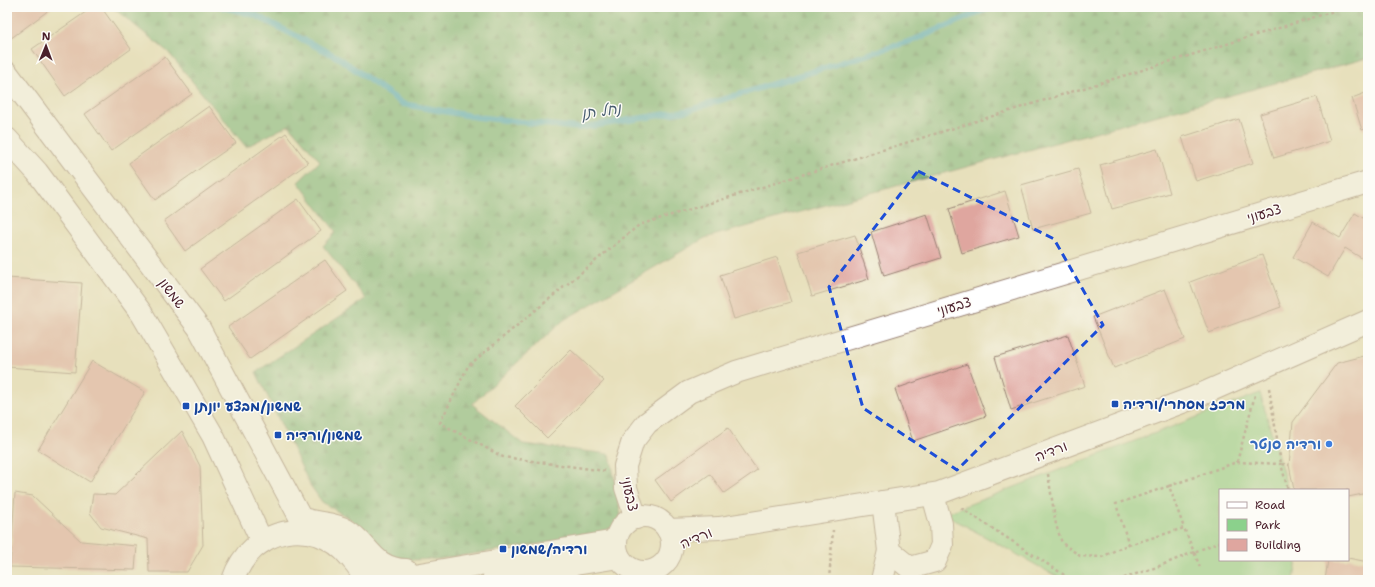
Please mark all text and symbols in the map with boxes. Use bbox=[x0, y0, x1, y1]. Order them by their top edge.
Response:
north arrow bbox=[26, 26, 66, 66]
text: N bbox=[42, 29, 51, 44]
water label: נחל תן bbox=[580, 98, 624, 124]
street label: צבעוני bbox=[1245, 199, 1283, 227]
street label: שמשון bbox=[155, 274, 189, 312]
street label: צבעוני bbox=[935, 292, 973, 320]
place label: מרכז מסחרי/ורדיה bbox=[1123, 395, 1245, 413]
place label: שמשון/מבצע יונתן bbox=[194, 397, 302, 415]
marker: מרכז מסחרי/ורדיה bbox=[1110, 399, 1120, 409]
marker: שמשון/מבצע יונתן bbox=[181, 401, 191, 411]
place label: שמשון/ורדיה bbox=[286, 426, 363, 444]
marker: שמשון/ורדיה bbox=[273, 430, 283, 440]
place label: ורדיה סנטר bbox=[1250, 435, 1321, 453]
street label: ורדיה bbox=[1032, 437, 1070, 465]
marker: ורדיה סנטר bbox=[1324, 439, 1334, 449]
street label: צבעוני bbox=[617, 475, 643, 513]
legend bbox=[1219, 489, 1349, 561]
text: Road bbox=[1255, 497, 1286, 513]
text: Park bbox=[1255, 517, 1281, 533]
street label: ורדיה bbox=[677, 523, 715, 553]
text: Building bbox=[1255, 537, 1301, 553]
place label: ורדיה/שמשון bbox=[511, 540, 587, 558]
marker: ורדיה/שמשון bbox=[498, 544, 508, 554]

